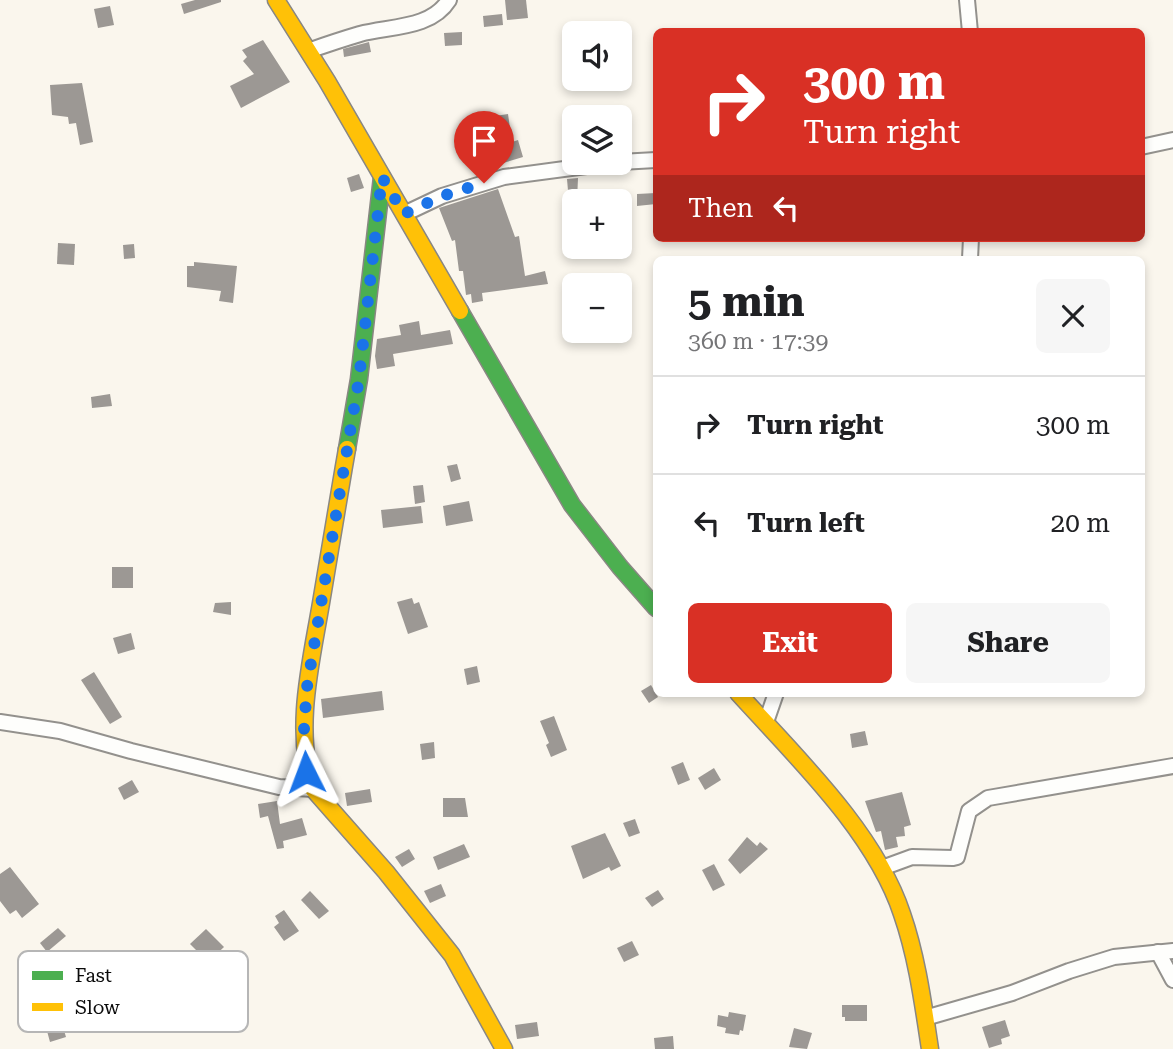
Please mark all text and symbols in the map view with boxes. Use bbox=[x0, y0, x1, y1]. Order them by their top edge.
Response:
map controls bbox=[562, 21, 632, 343]
button: sound bbox=[562, 21, 632, 91]
text: 300 m bbox=[803, 54, 945, 111]
icon: right bbox=[688, 56, 779, 147]
button: layers bbox=[562, 105, 632, 175]
pin bbox=[454, 111, 514, 183]
text: Turn right bbox=[803, 113, 960, 151]
icon: arrive bbox=[465, 122, 503, 160]
button: + bbox=[562, 189, 632, 259]
icon: left bbox=[767, 189, 805, 227]
text: Then bbox=[688, 193, 753, 223]
button: − bbox=[562, 273, 632, 343]
text: 5 min bbox=[688, 277, 805, 326]
button: close bbox=[1036, 279, 1110, 353]
text: 360 m · 17:39 bbox=[688, 328, 828, 355]
icon: right bbox=[688, 406, 726, 444]
text: Turn right bbox=[747, 410, 883, 440]
text: 300 m bbox=[1036, 410, 1110, 440]
icon: left bbox=[688, 504, 726, 542]
text: Turn left bbox=[747, 508, 865, 538]
text: 20 m bbox=[1051, 508, 1110, 538]
button: Exit bbox=[688, 603, 892, 683]
button: Share bbox=[906, 603, 1110, 683]
position arrow bbox=[269, 735, 343, 809]
legend bbox=[18, 951, 248, 1032]
text: Fast bbox=[75, 964, 112, 987]
text: Slow bbox=[75, 996, 120, 1019]

